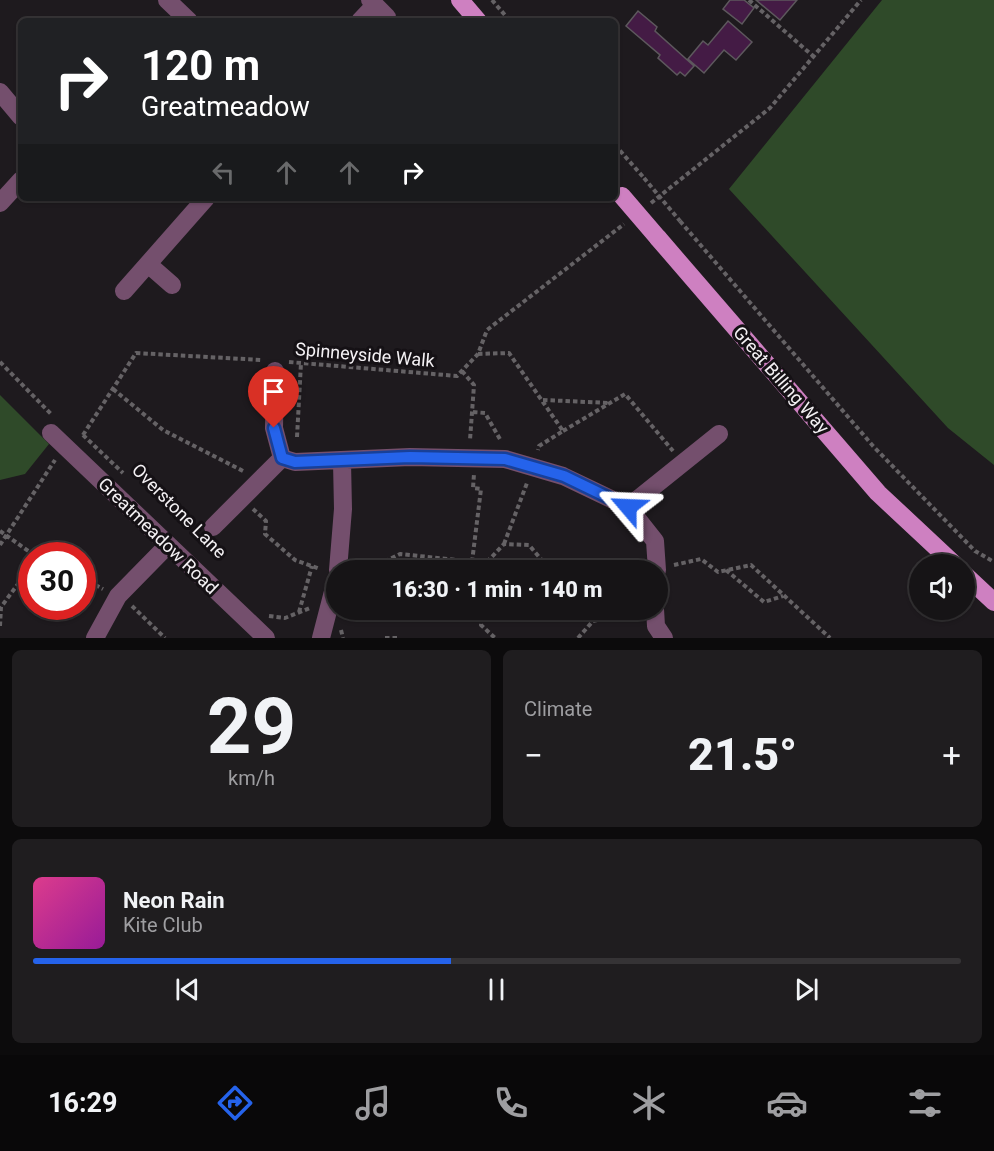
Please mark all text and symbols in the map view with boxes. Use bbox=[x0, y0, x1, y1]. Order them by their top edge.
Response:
text: 120 m bbox=[141, 41, 260, 90]
icon: right bbox=[42, 42, 120, 120]
text: Greatmeadow bbox=[141, 91, 310, 123]
icon: left bbox=[207, 156, 240, 189]
icon: ahead bbox=[270, 156, 303, 189]
icon: ahead bbox=[333, 156, 366, 189]
icon: right bbox=[396, 156, 429, 189]
street label: Great Billing Way bbox=[729, 322, 834, 438]
street label: Spinneyside Walk bbox=[294, 338, 436, 371]
pin bbox=[248, 366, 299, 428]
icon: arrive bbox=[257, 375, 290, 408]
street label: Overstone Lane bbox=[128, 459, 231, 562]
street label: Greatmeadow Road bbox=[94, 473, 223, 598]
position arrow bbox=[596, 475, 660, 539]
speed limit sign: 30 bbox=[18, 542, 96, 620]
map controls bbox=[909, 554, 975, 620]
button: sound bbox=[909, 554, 975, 620]
text: 16:30 · 1 min · 140 m bbox=[392, 577, 602, 602]
text: 29 bbox=[207, 681, 296, 772]
text: Climate bbox=[524, 697, 592, 721]
text: 21.5° bbox=[688, 728, 797, 781]
text: − bbox=[524, 736, 543, 775]
text: + bbox=[942, 736, 961, 775]
text: km/h bbox=[228, 766, 275, 790]
text: Neon Rain bbox=[123, 888, 225, 913]
text: Kite Club bbox=[123, 913, 203, 937]
icon: previous bbox=[171, 973, 204, 1006]
icon: pause bbox=[480, 973, 513, 1006]
icon: next bbox=[790, 973, 823, 1006]
icon: directions bbox=[214, 1082, 256, 1124]
icon: music bbox=[352, 1082, 394, 1124]
icon: phone bbox=[490, 1082, 532, 1124]
icon: climate bbox=[628, 1082, 670, 1124]
icon: car bbox=[766, 1082, 808, 1124]
icon: filters bbox=[904, 1082, 946, 1124]
text: 16:29 bbox=[48, 1087, 118, 1119]

